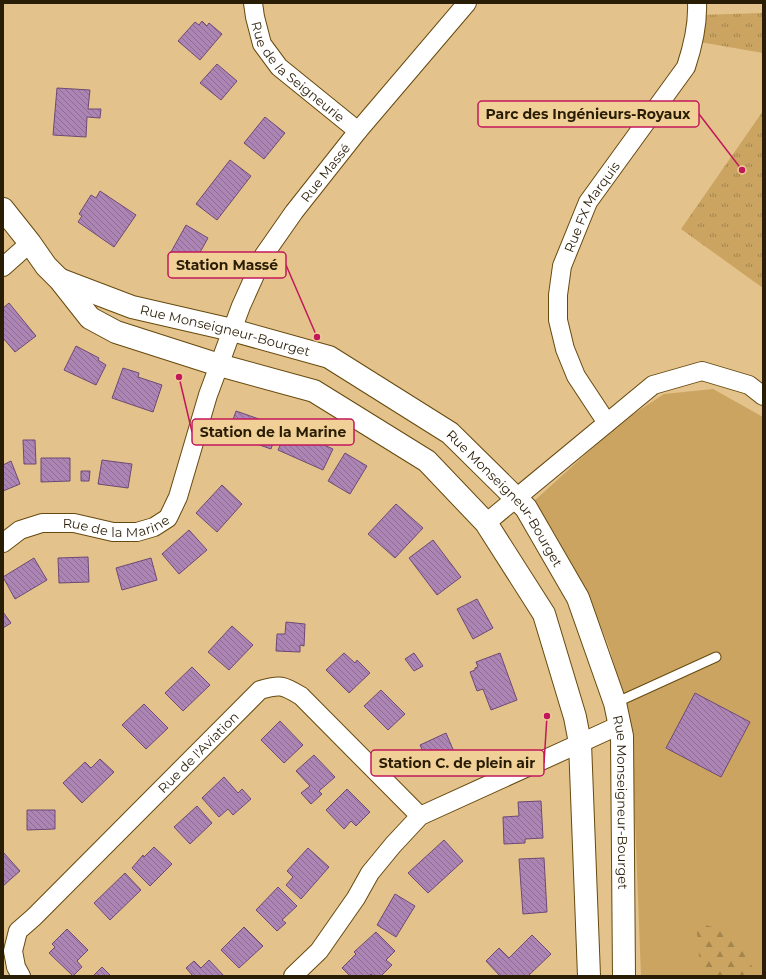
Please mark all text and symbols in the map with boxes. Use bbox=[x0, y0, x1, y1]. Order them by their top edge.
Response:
street label: Rue de la Seigneurie bbox=[248, 20, 348, 125]
callout: Parc des Ingénieurs-Royaux bbox=[478, 101, 699, 127]
text: Parc des Ingénieurs-Royaux bbox=[486, 105, 691, 123]
street label: Rue Massé bbox=[297, 140, 353, 205]
street label: Rue FX Marquis bbox=[560, 158, 623, 255]
callout: Station Massé bbox=[168, 252, 286, 278]
text: Station Massé bbox=[176, 256, 278, 274]
street label: Rue Monseigneur-Bourget bbox=[139, 301, 312, 359]
callout: Station de la Marine bbox=[192, 419, 354, 445]
text: Station de la Marine bbox=[200, 423, 346, 441]
street label: Rue Monseigneur-Bourget bbox=[443, 426, 566, 570]
street label: Rue de la Marine bbox=[63, 511, 172, 540]
street label: Rue de l'Aviation bbox=[154, 708, 242, 796]
street label: Rue Monseigneur-Bourget bbox=[610, 714, 631, 889]
callout: Station C. de plein air bbox=[371, 750, 544, 776]
text: Station C. de plein air bbox=[379, 754, 535, 772]

